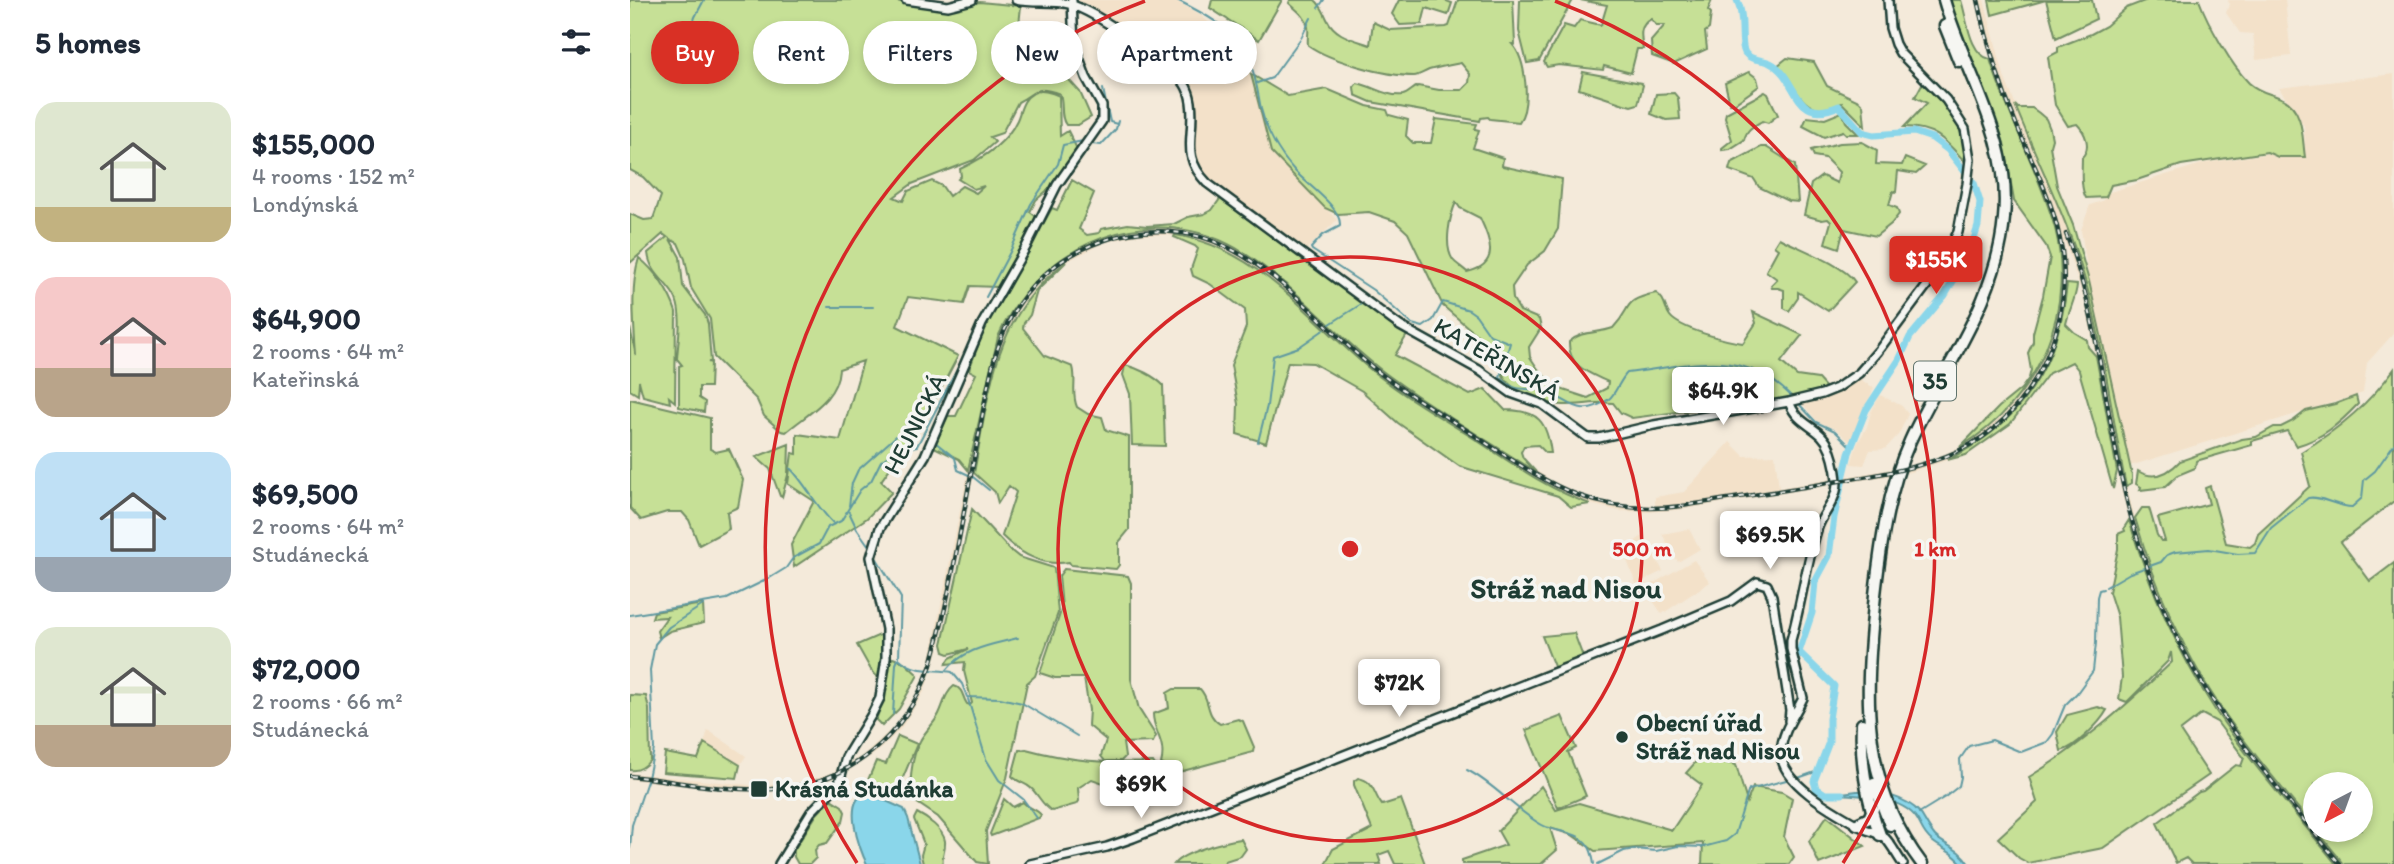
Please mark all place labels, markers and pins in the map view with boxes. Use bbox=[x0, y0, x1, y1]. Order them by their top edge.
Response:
pin: $155K bbox=[1887, 236, 1985, 296]
pin: $64.9K bbox=[1666, 368, 1780, 427]
pin: $69.5K bbox=[1713, 512, 1827, 571]
centre of rings bbox=[1338, 537, 1362, 561]
pin: $72K bbox=[1358, 660, 1440, 719]
place label: Obecní úřad Stráž nad Nisou bbox=[1636, 708, 1801, 765]
marker: Obecní úřad Stráž nad Nisou bbox=[1614, 729, 1630, 745]
pin: $69K bbox=[1100, 760, 1182, 820]
place label: Krásná Studánka bbox=[775, 774, 953, 803]
marker: Krásná Studánka bbox=[749, 779, 769, 799]

